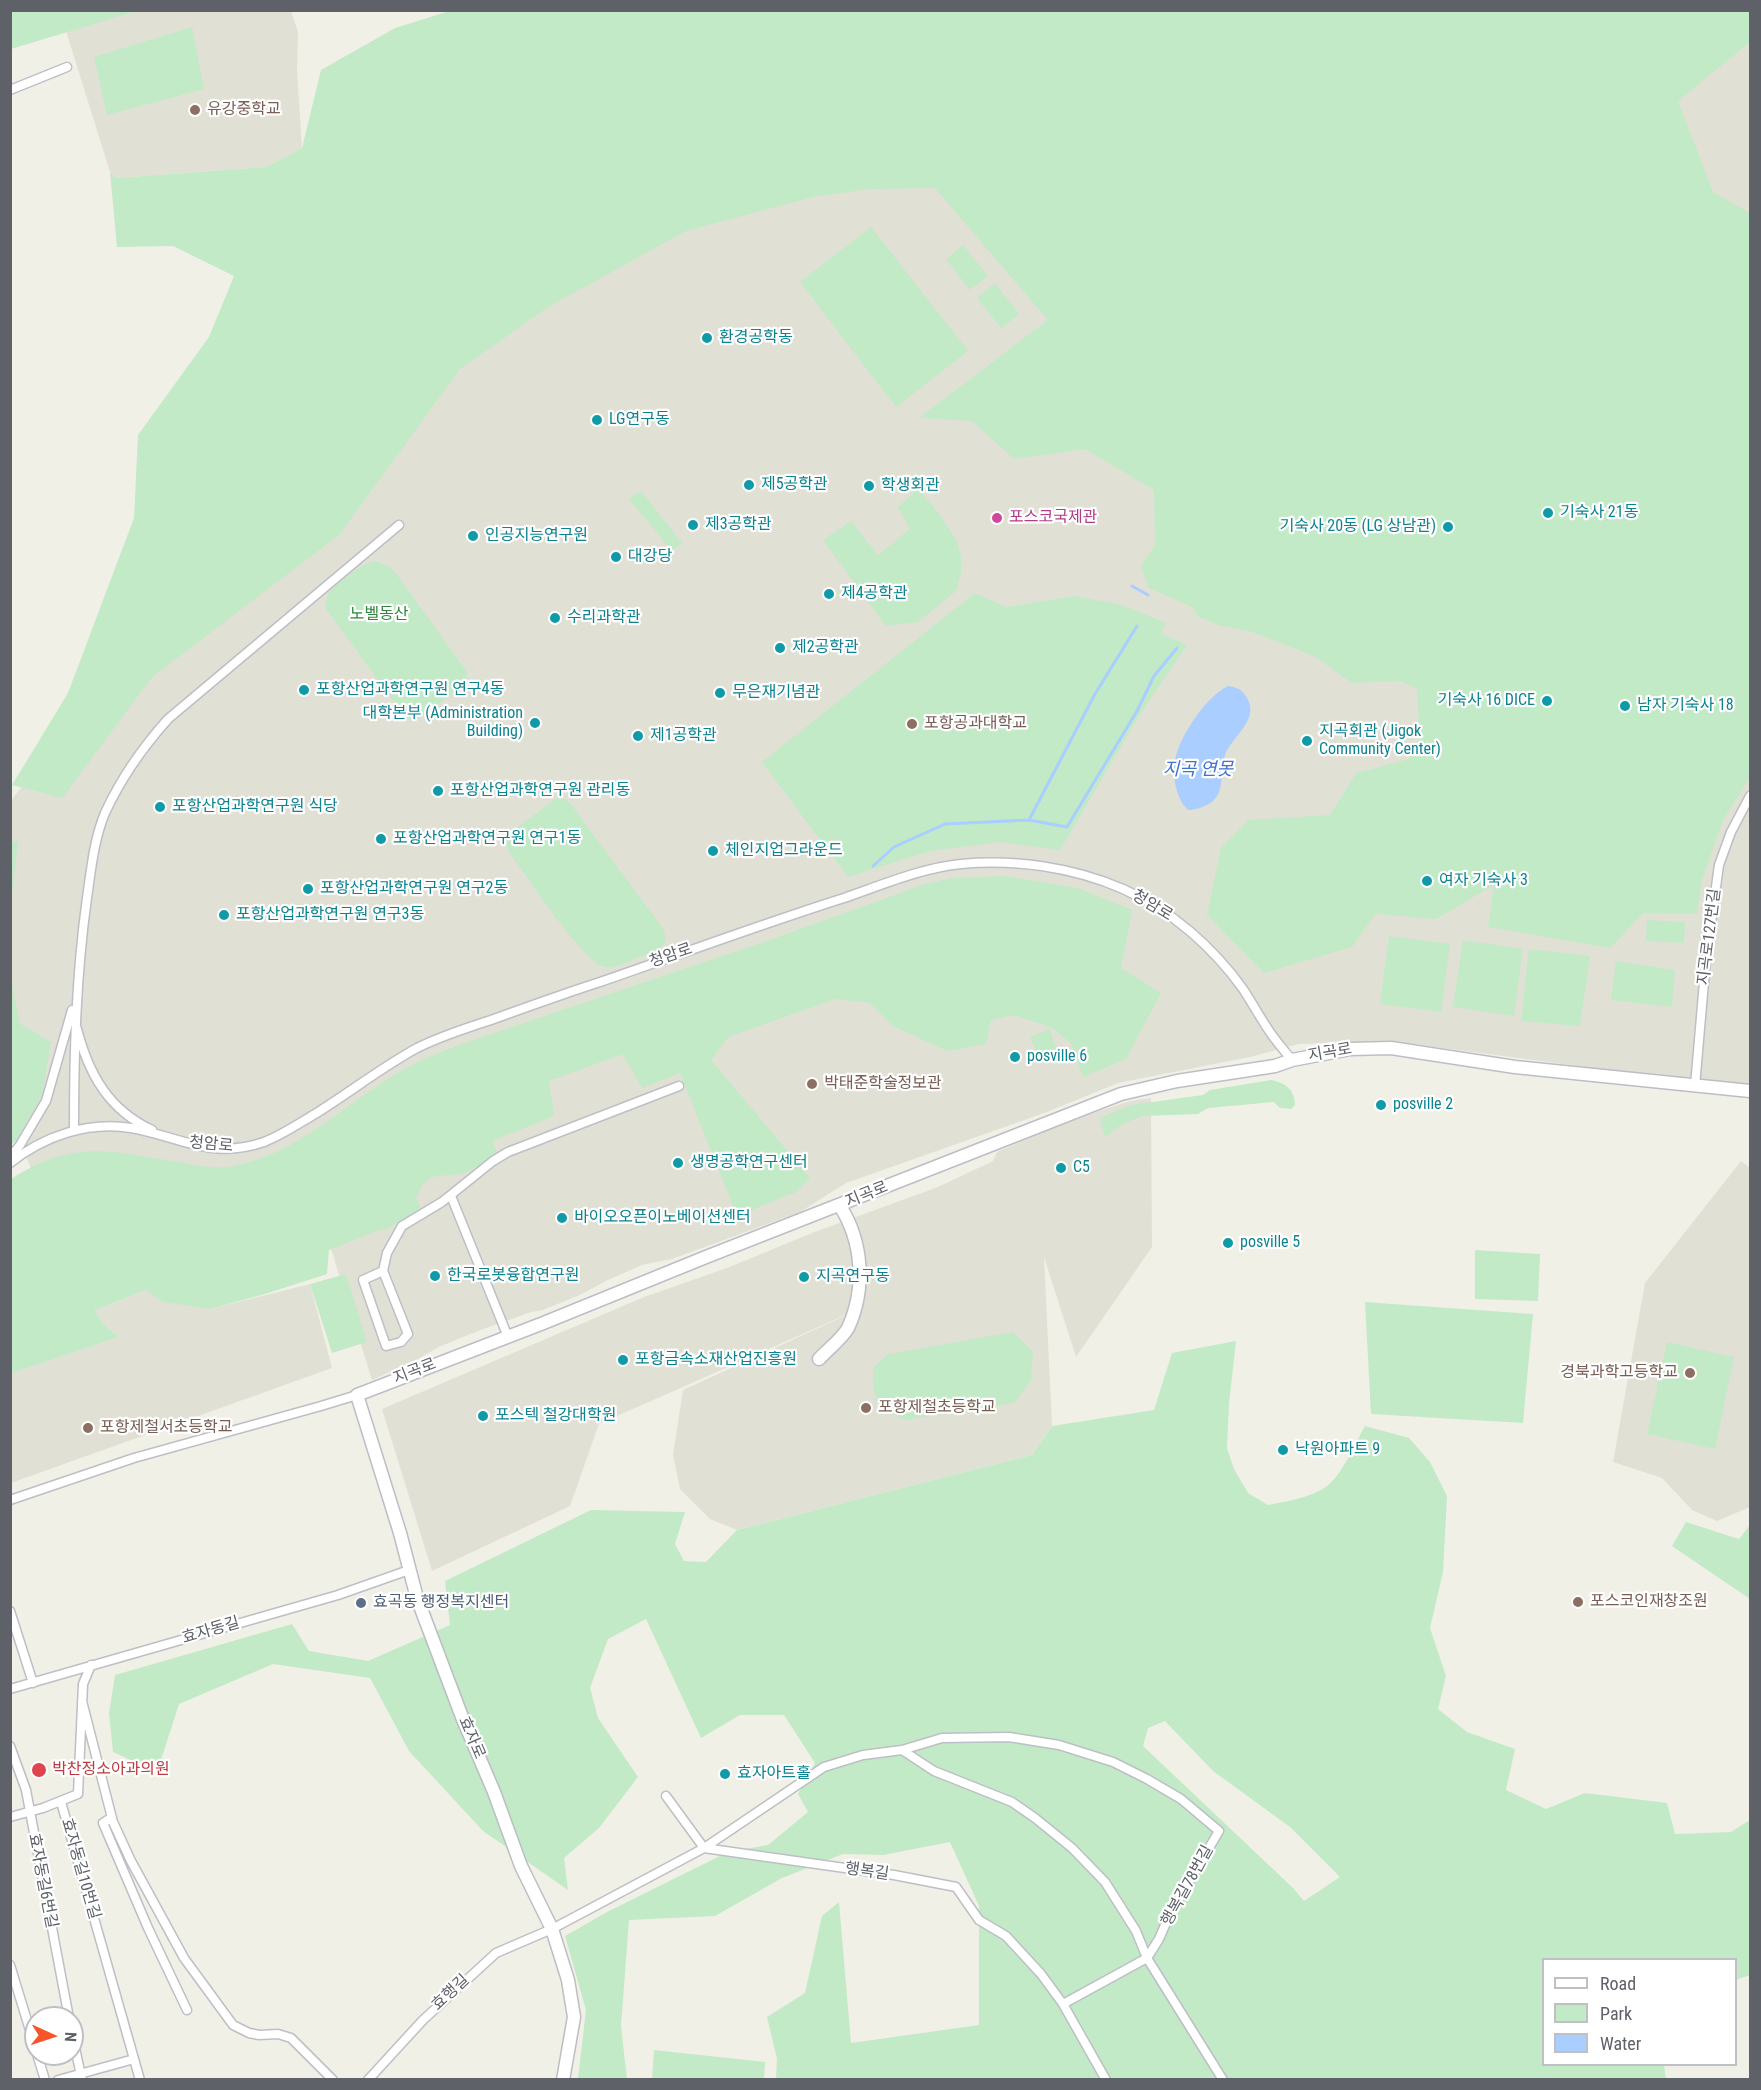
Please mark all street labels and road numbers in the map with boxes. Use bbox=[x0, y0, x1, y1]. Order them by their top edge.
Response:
street label: 청암로 bbox=[1128, 886, 1176, 926]
street label: 지곡로127번길 bbox=[1695, 888, 1725, 986]
street label: 청암로 bbox=[647, 940, 695, 972]
street label: 지곡로 bbox=[1307, 1040, 1353, 1066]
street label: 청암로 bbox=[188, 1134, 234, 1156]
street label: 지곡로 bbox=[843, 1178, 891, 1212]
street label: 지곡로 bbox=[391, 1355, 439, 1389]
street label: 효자동길 bbox=[180, 1614, 242, 1648]
street label: 효자로 bbox=[454, 1714, 488, 1762]
street label: 효자동길10번길 bbox=[56, 1816, 104, 1922]
street label: 효자동길6번길 bbox=[23, 1832, 61, 1930]
street label: 행복길78번길 bbox=[1158, 1842, 1218, 1930]
street label: 행복길 bbox=[844, 1859, 890, 1885]
street label: 효행길 bbox=[428, 1971, 474, 2015]

